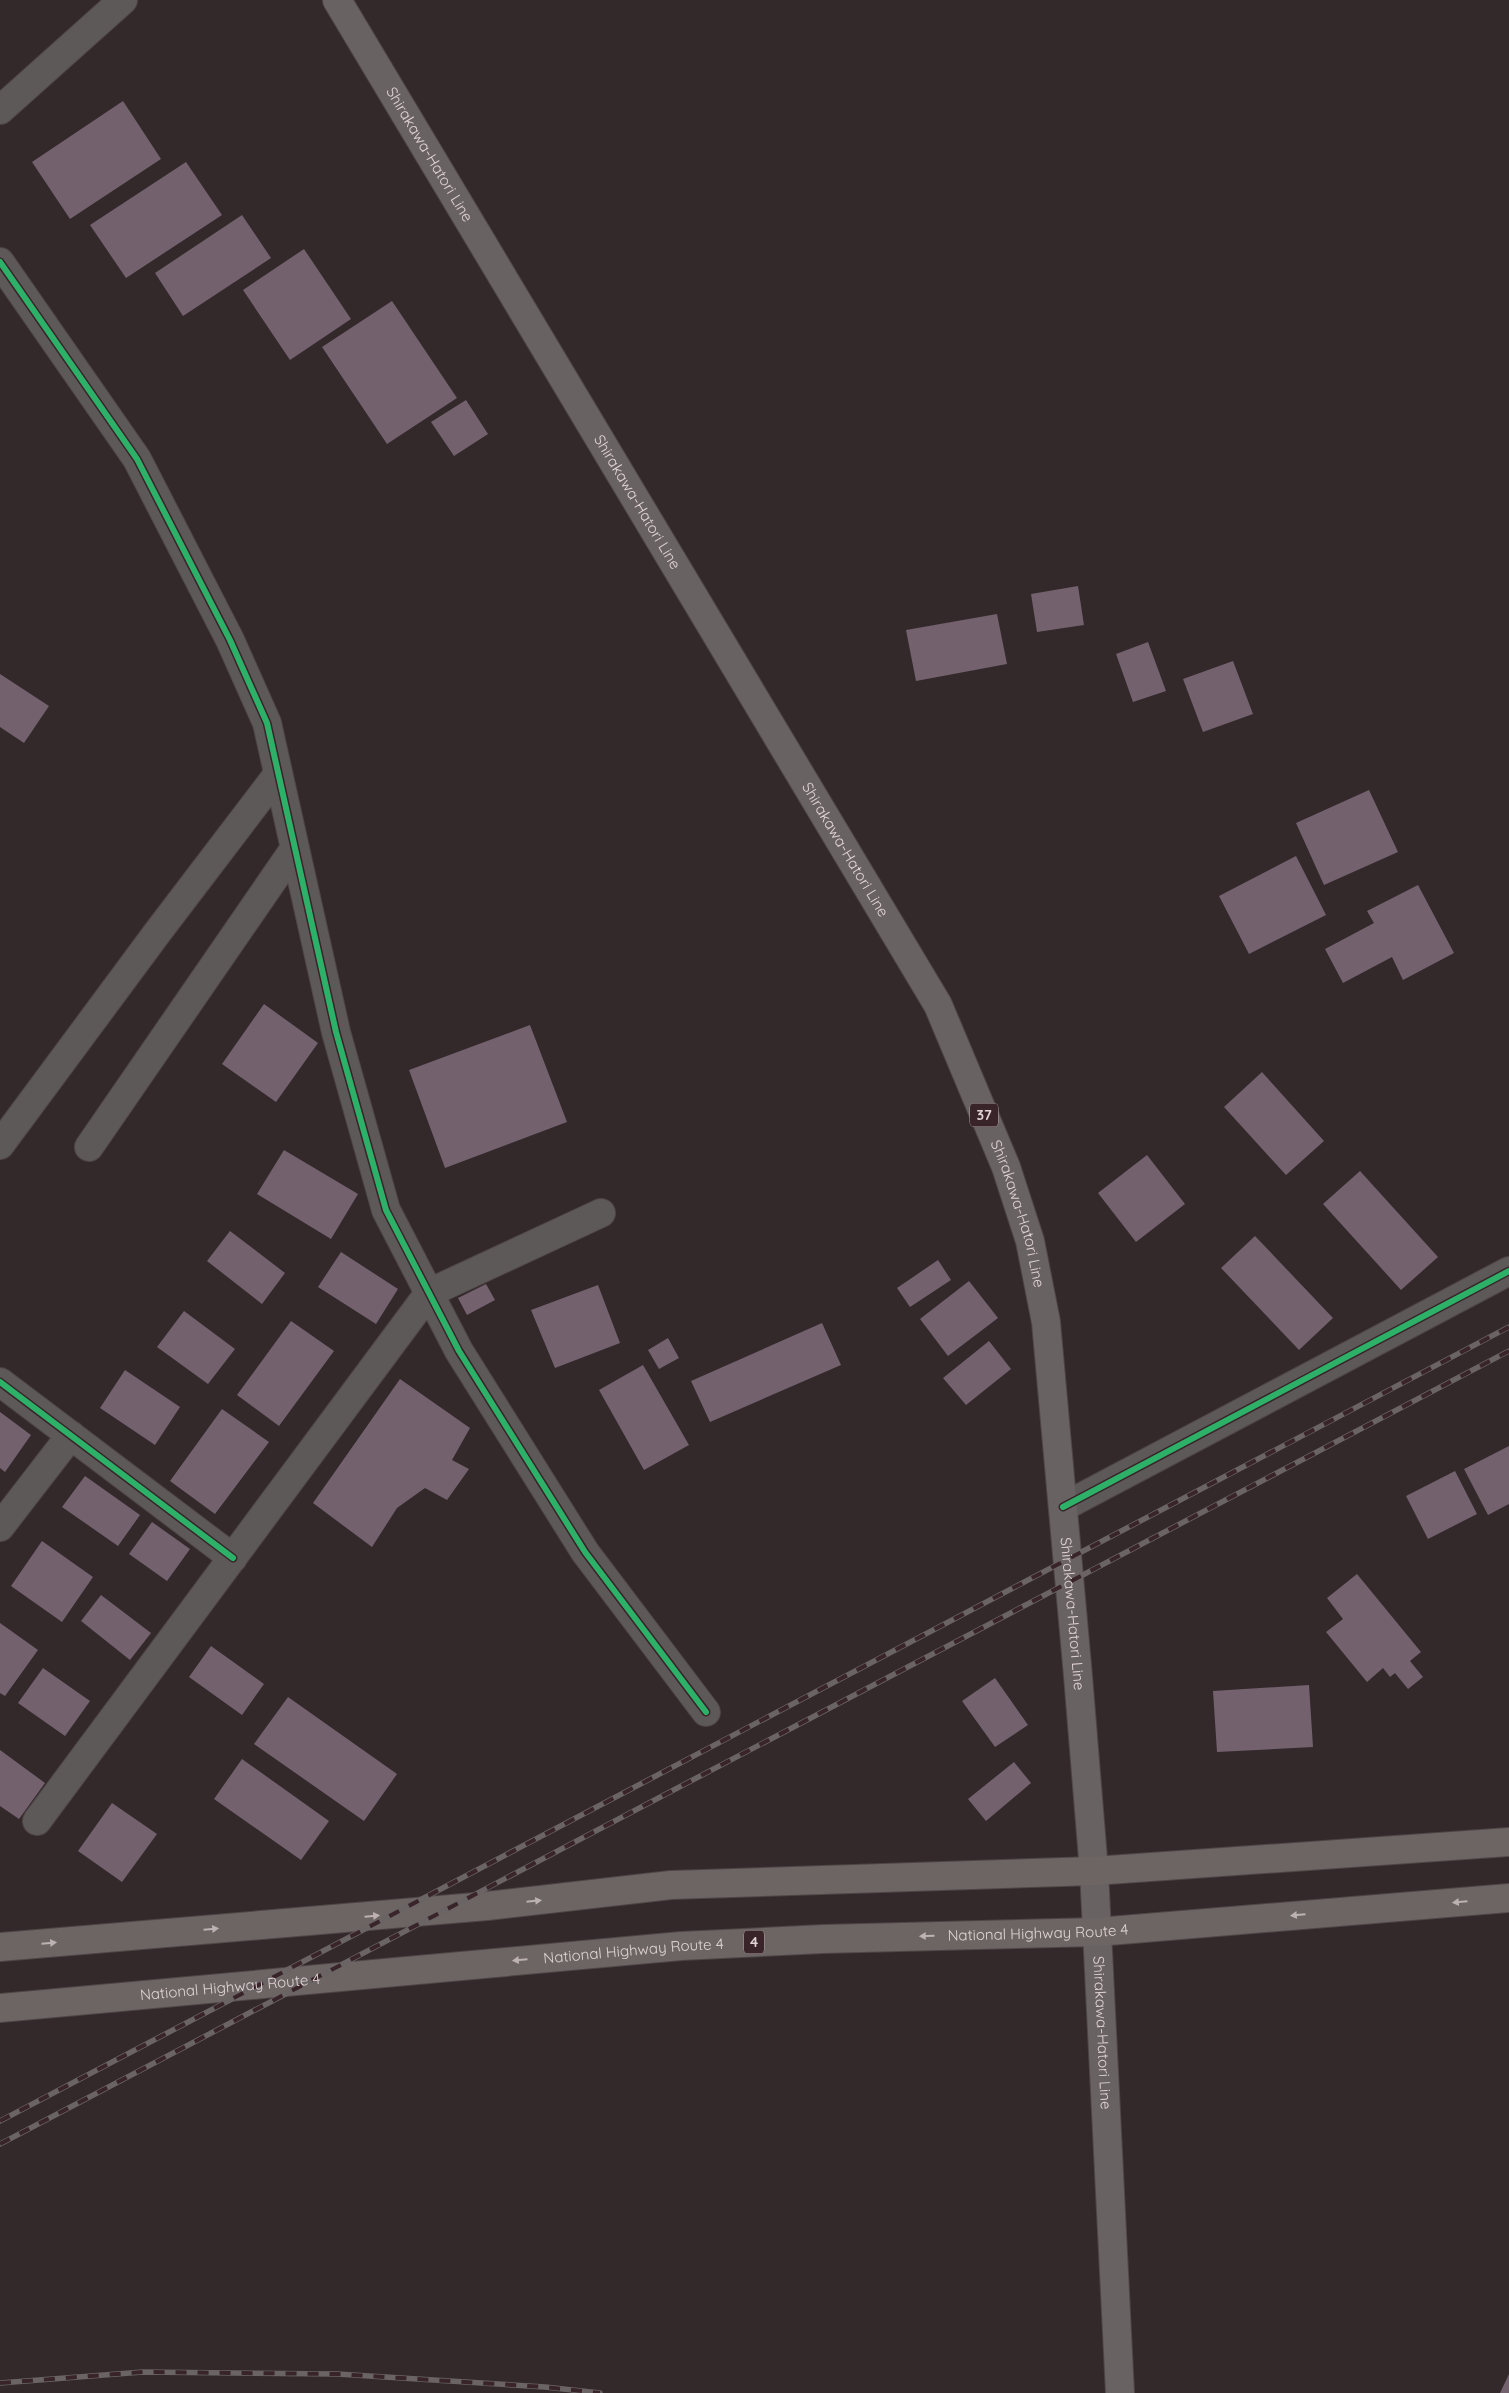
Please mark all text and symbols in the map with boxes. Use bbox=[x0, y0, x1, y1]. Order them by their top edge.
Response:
street label: Shirakawa-Hatori Line bbox=[382, 83, 477, 225]
street label: Shirakawa-Hatori Line bbox=[590, 431, 685, 573]
street label: Shirakawa-Hatori Line bbox=[798, 779, 893, 920]
road number: 37 bbox=[970, 1104, 998, 1126]
street label: Shirakawa-Hatori Line bbox=[987, 1137, 1049, 1289]
street label: Shirakawa-Hatori Line bbox=[1056, 1536, 1089, 1691]
one-way arrow bbox=[527, 1897, 543, 1905]
one-way arrow bbox=[1452, 1898, 1468, 1906]
one-way arrow bbox=[365, 1912, 381, 1920]
one-way arrow bbox=[1290, 1912, 1306, 1920]
street label: National Highway Route 4 bbox=[947, 1919, 1129, 1945]
one-way arrow bbox=[203, 1925, 219, 1933]
road number: 4 bbox=[744, 1930, 764, 1954]
one-way arrow bbox=[918, 1933, 934, 1941]
street label: National Highway Route 4 bbox=[542, 1934, 724, 1967]
one-way arrow bbox=[41, 1938, 57, 1946]
street label: Shirakawa-Hatori Line bbox=[1089, 1955, 1116, 2110]
one-way arrow bbox=[512, 1956, 528, 1964]
street label: National Highway Route 4 bbox=[139, 1969, 321, 2004]

